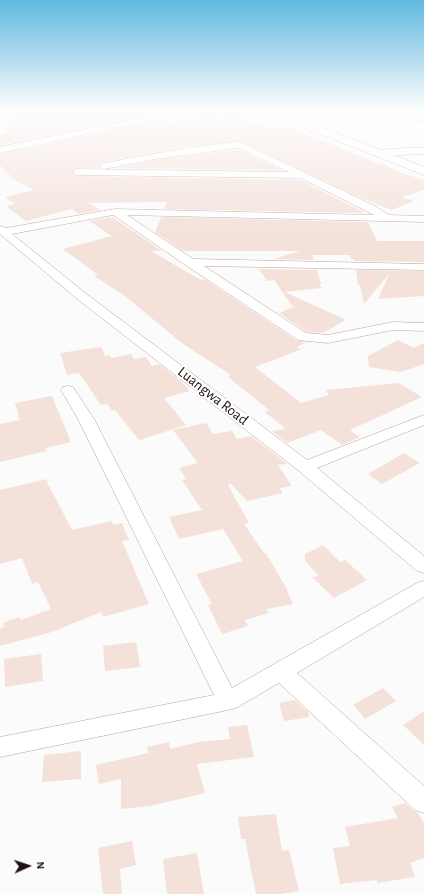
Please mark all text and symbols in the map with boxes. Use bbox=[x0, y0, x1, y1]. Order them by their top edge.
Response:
street label: Luangwa Road bbox=[174, 363, 252, 429]
north arrow bbox=[8, 846, 48, 886]
text: N bbox=[35, 861, 46, 869]

